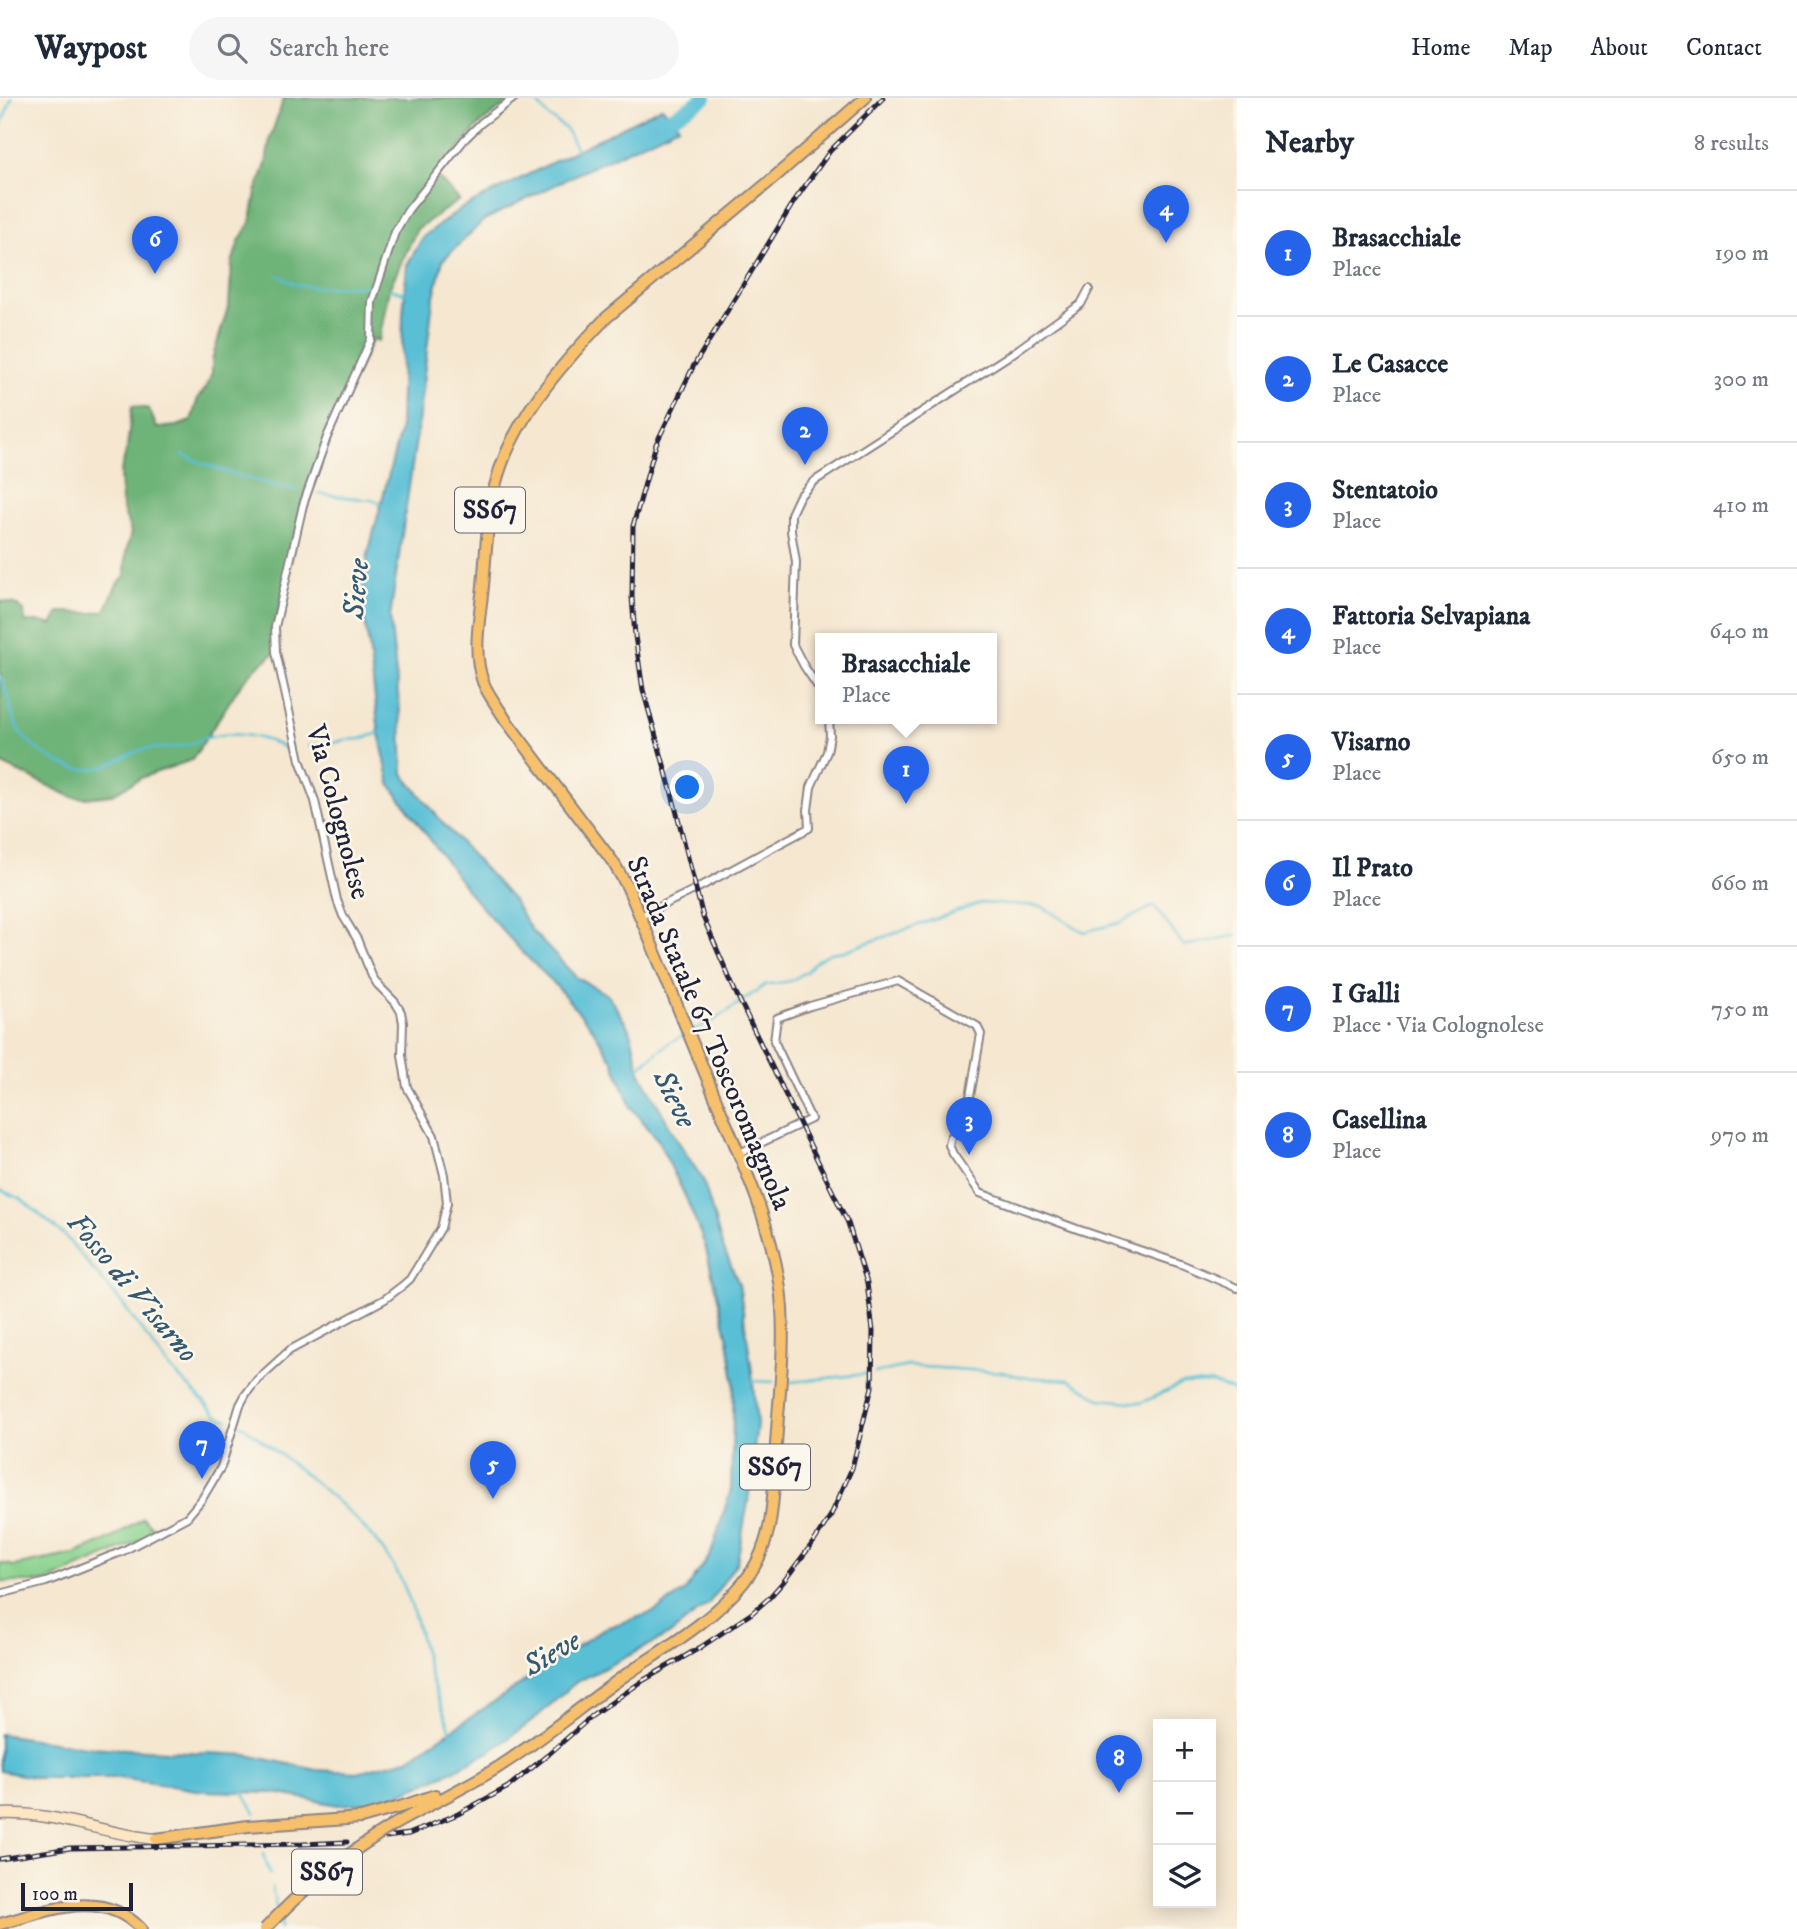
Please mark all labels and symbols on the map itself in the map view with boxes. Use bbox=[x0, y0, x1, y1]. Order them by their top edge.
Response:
pin: 4 bbox=[1143, 185, 1189, 243]
pin: 6 bbox=[132, 216, 178, 274]
pin: 2 bbox=[782, 407, 828, 465]
road number: SS67 bbox=[455, 488, 525, 532]
water label: Sieve bbox=[336, 557, 378, 622]
street label: Via Colognolese bbox=[298, 720, 378, 903]
pin: 1 bbox=[883, 746, 929, 804]
your location bbox=[670, 770, 704, 804]
street label: Strada Statale 67 Toscoromagnola bbox=[618, 851, 800, 1215]
water label: Sieve bbox=[643, 1063, 705, 1135]
pin: 3 bbox=[946, 1097, 992, 1155]
water label: Fosso di Visarno bbox=[58, 1205, 206, 1371]
pin: 7 bbox=[179, 1421, 225, 1479]
pin: 5 bbox=[470, 1441, 516, 1499]
road number: SS67 bbox=[740, 1444, 810, 1490]
water label: Sieve bbox=[516, 1622, 588, 1686]
pin: 8 bbox=[1096, 1735, 1142, 1793]
road number: SS67 bbox=[292, 1849, 362, 1894]
scale bar bbox=[21, 1880, 133, 1912]

